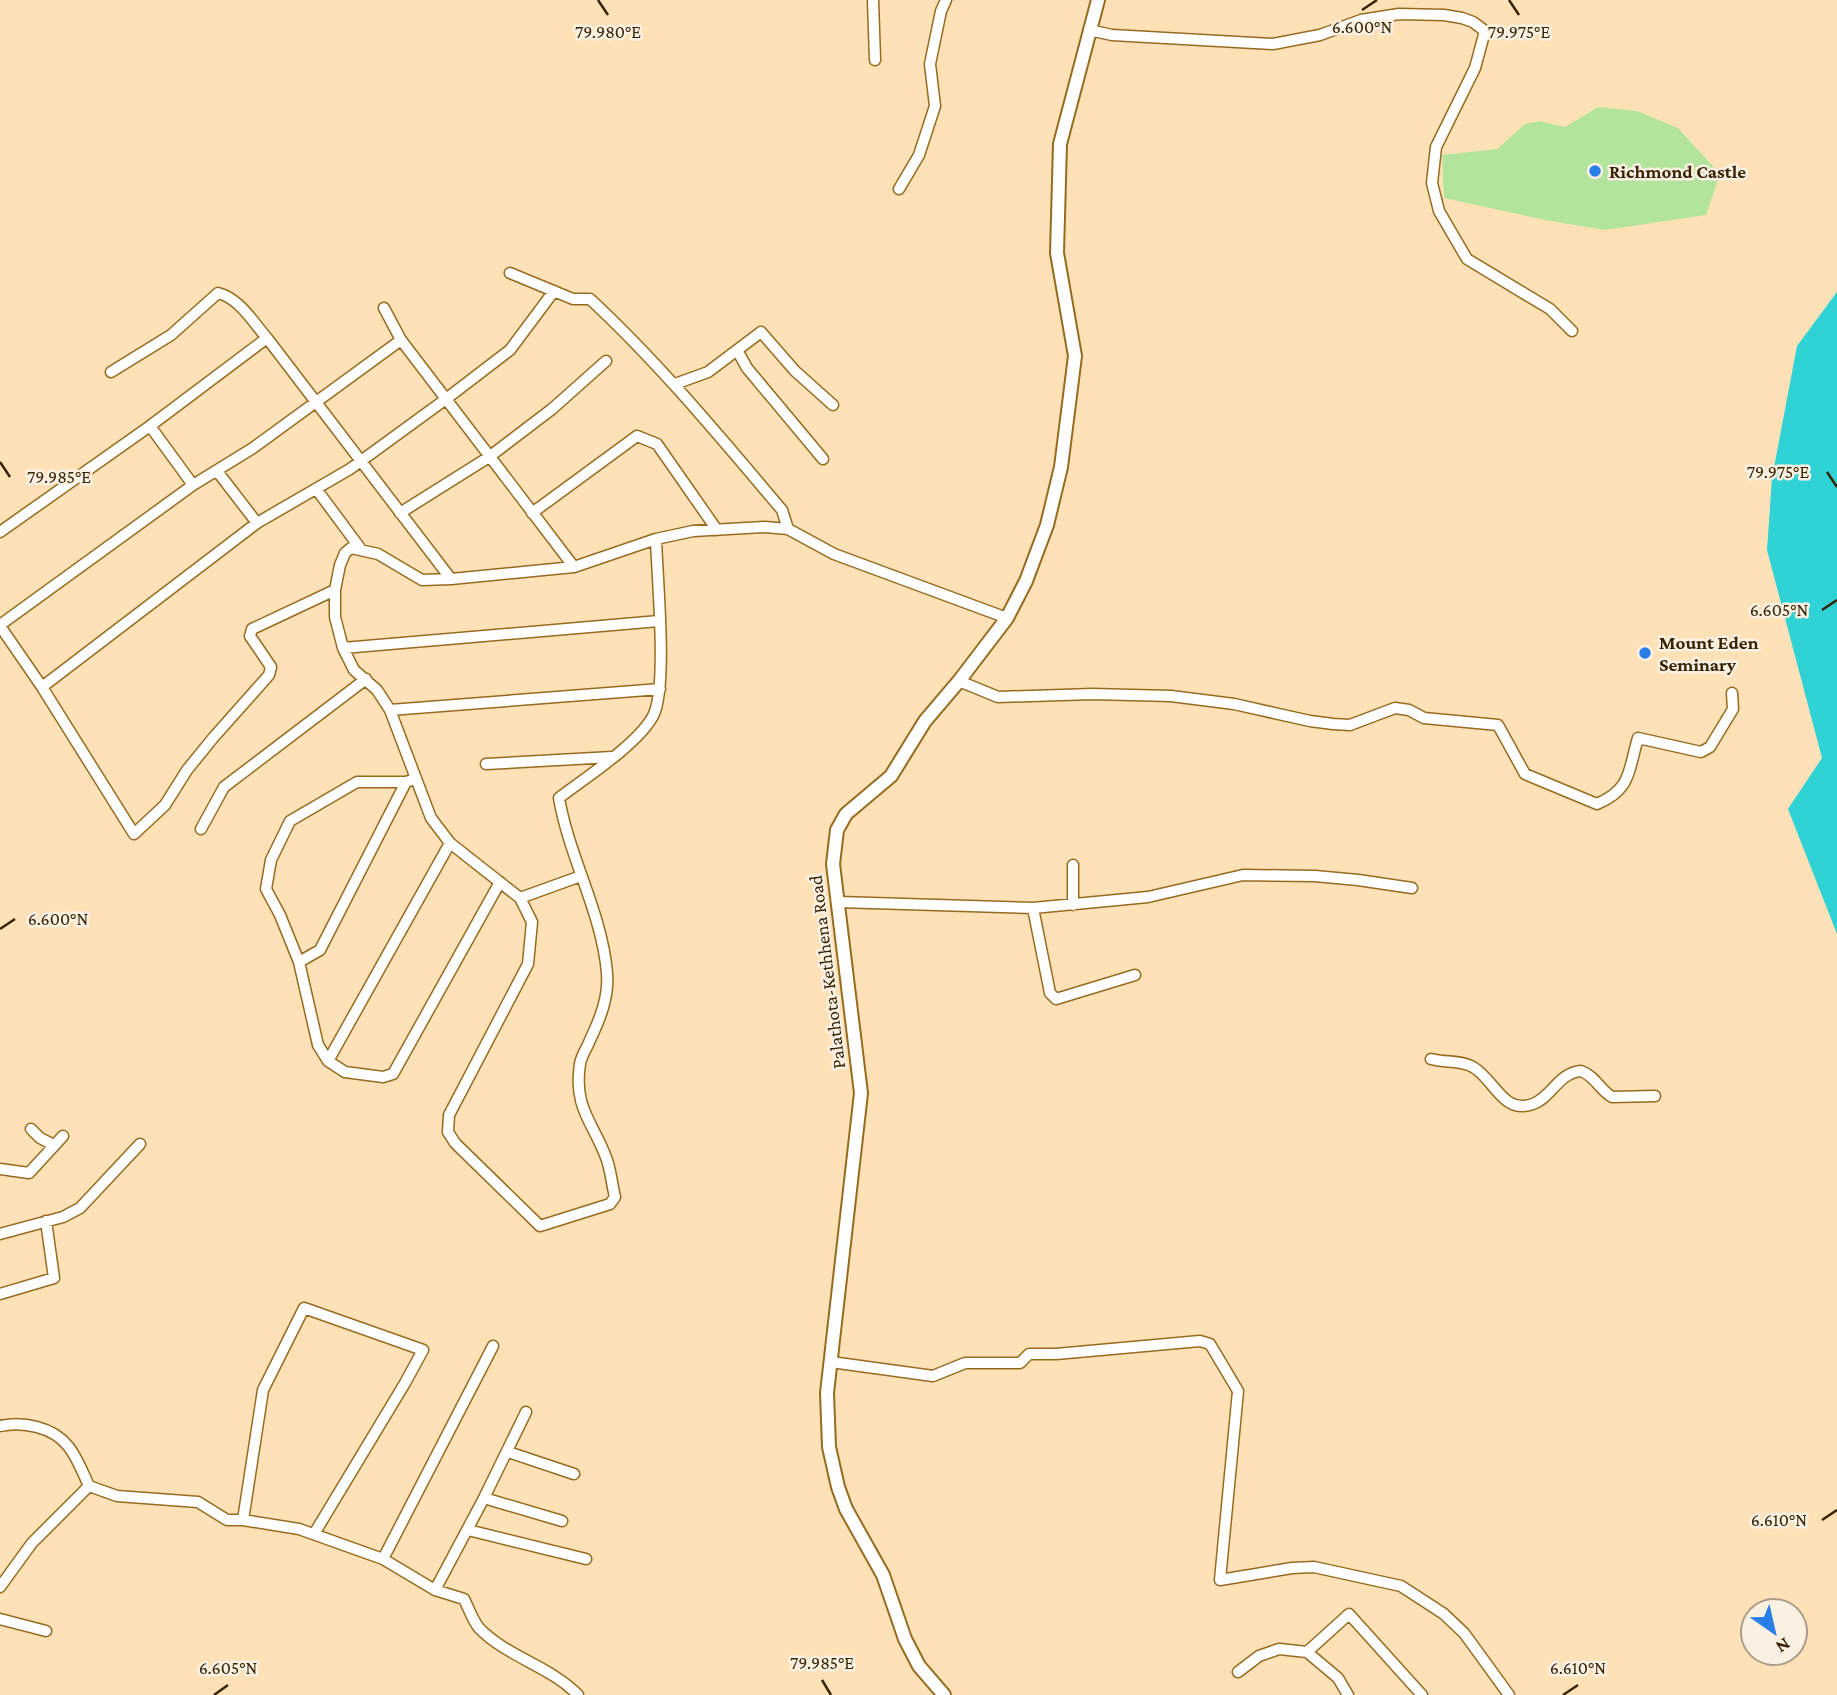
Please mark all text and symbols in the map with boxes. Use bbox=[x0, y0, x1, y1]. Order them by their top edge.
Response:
text: 6.600°N bbox=[1332, 17, 1392, 37]
text: 79.980°E bbox=[575, 22, 641, 42]
text: 79.975°E bbox=[1488, 22, 1550, 42]
place label: Richmond Castle bbox=[1609, 161, 1746, 182]
marker: Richmond Castle bbox=[1587, 163, 1603, 179]
text: 79.975°E bbox=[1747, 462, 1809, 482]
text: 79.985°E bbox=[27, 467, 91, 487]
text: 6.605°N bbox=[1750, 600, 1809, 620]
place label: Mount Eden Seminary bbox=[1659, 632, 1759, 675]
marker: Mount Eden Seminary bbox=[1637, 645, 1653, 661]
street label: Palathota-Kethhena Road bbox=[805, 874, 849, 1070]
text: 6.600°N bbox=[28, 909, 88, 929]
text: 6.610°N bbox=[1751, 1510, 1807, 1530]
north arrow bbox=[1739, 1597, 1809, 1667]
text: N bbox=[1772, 1633, 1794, 1658]
text: 79.985°E bbox=[790, 1653, 854, 1673]
text: 6.605°N bbox=[199, 1658, 258, 1678]
text: 6.610°N bbox=[1550, 1658, 1606, 1678]

